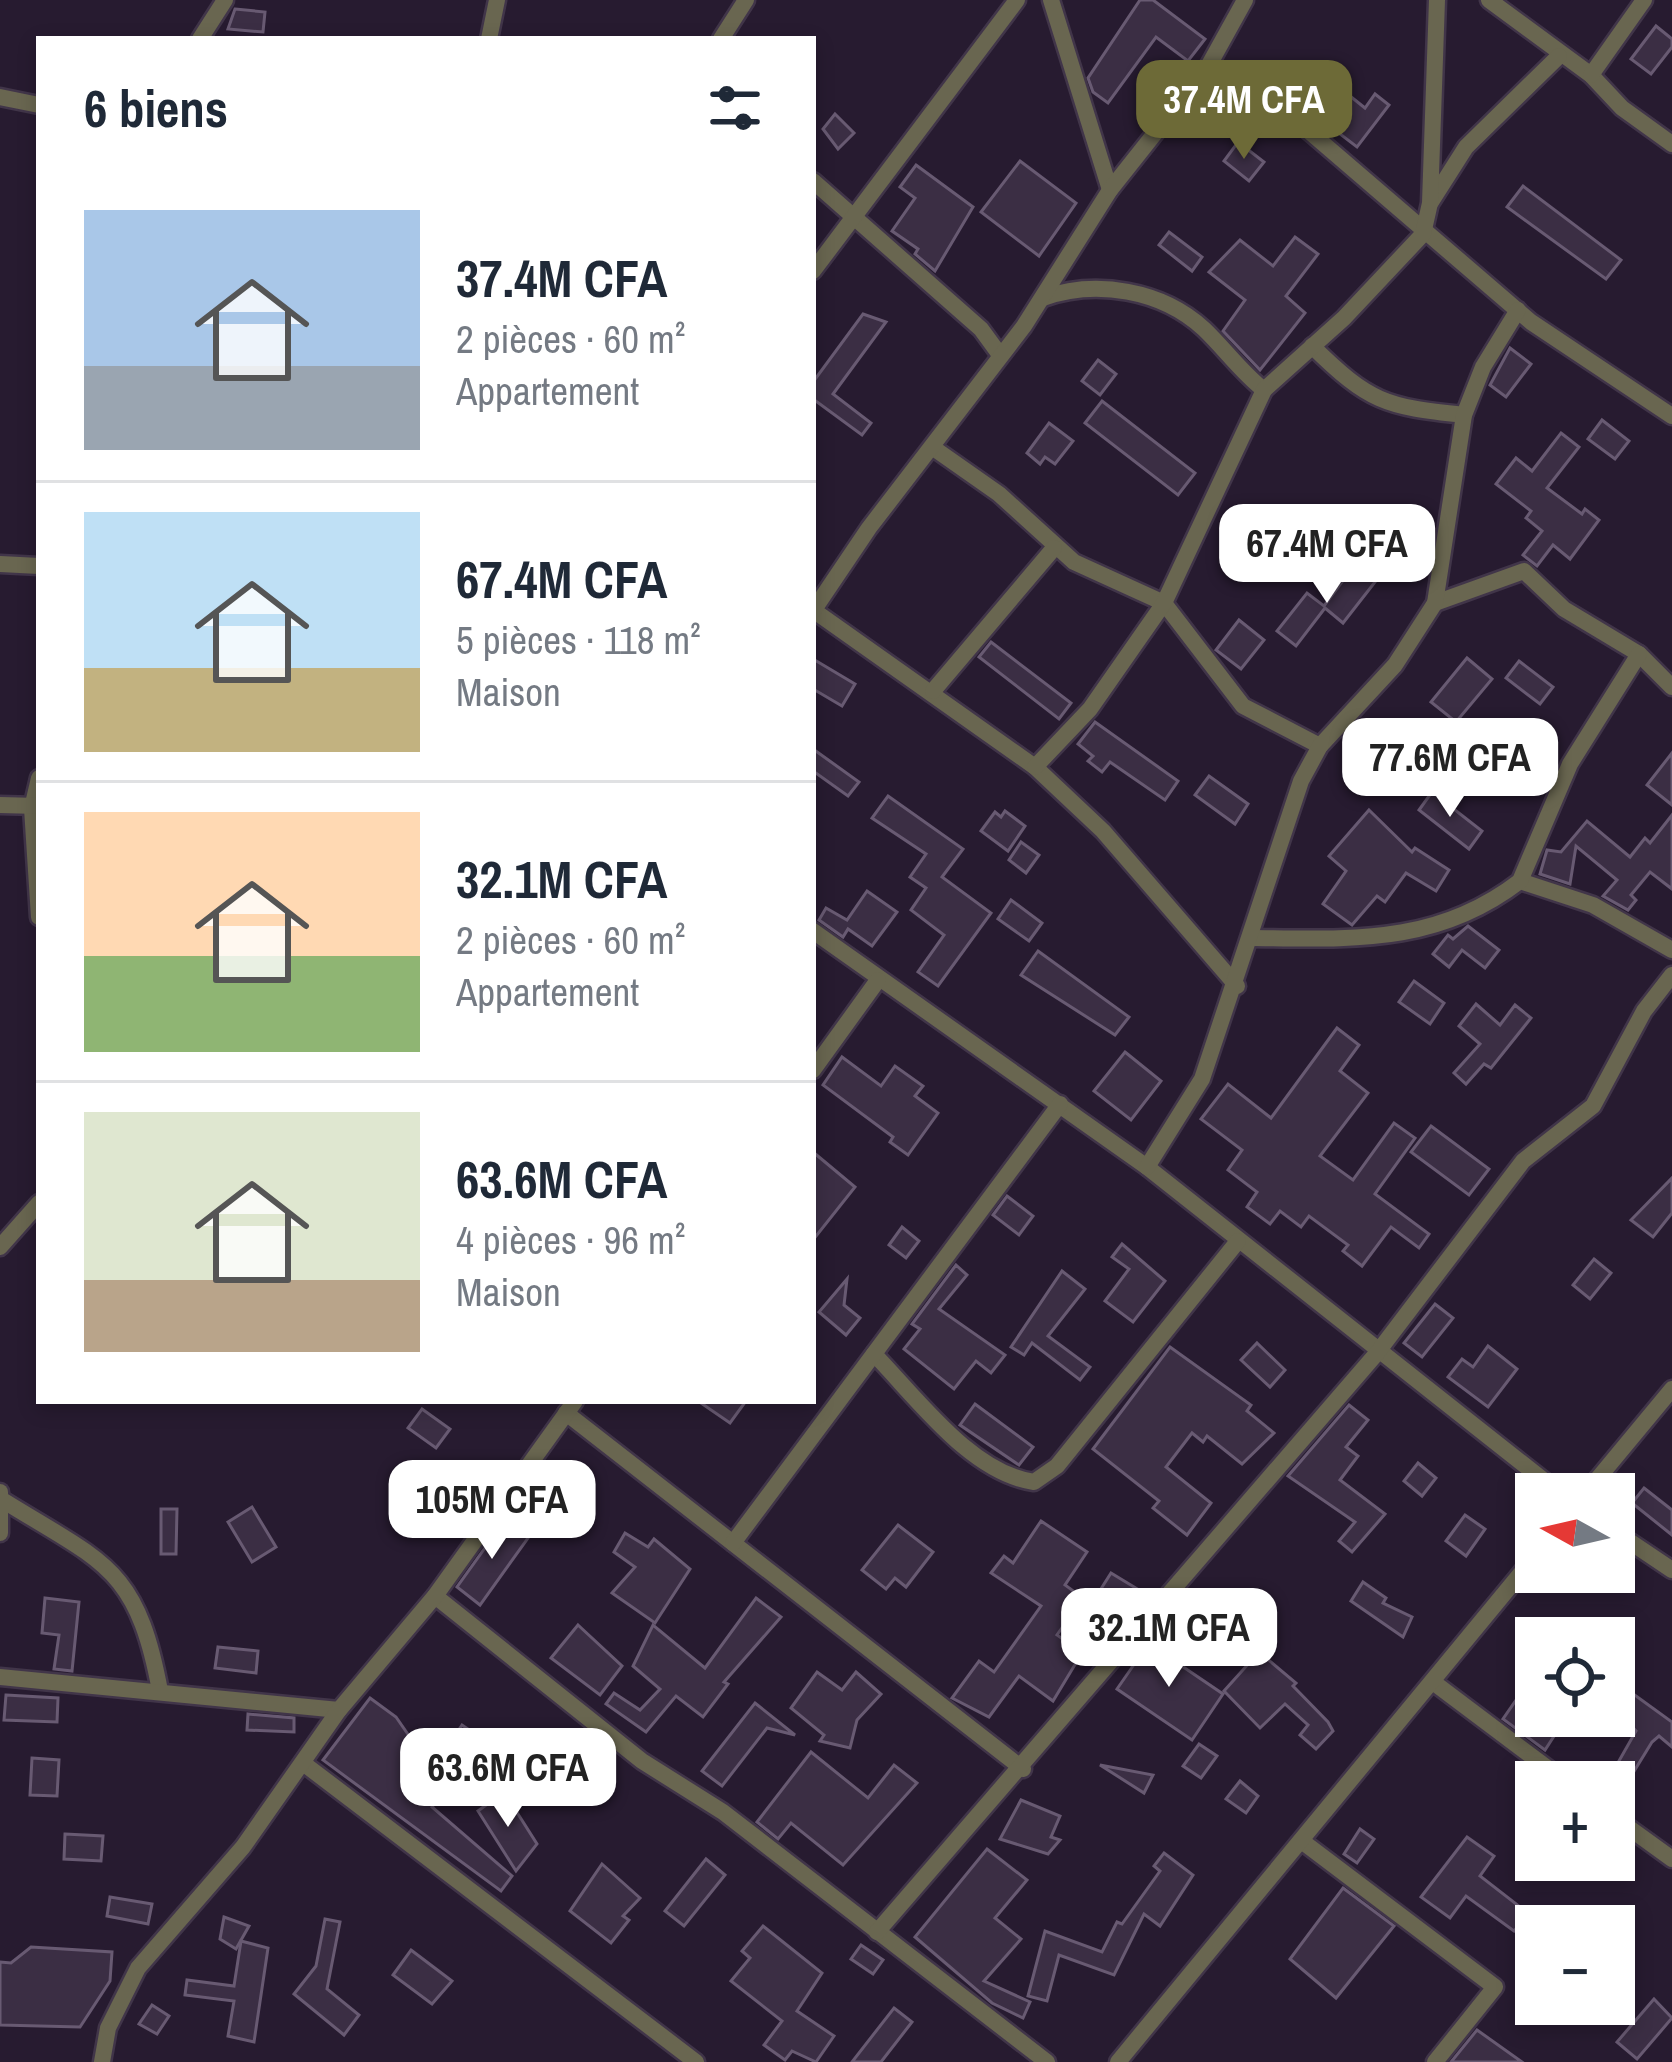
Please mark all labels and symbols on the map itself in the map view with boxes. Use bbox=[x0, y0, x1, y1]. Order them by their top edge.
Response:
pin: 37.4M CFA bbox=[1107, 60, 1381, 162]
pin: 67.4M CFA bbox=[1190, 504, 1464, 606]
pin: 77.6M CFA bbox=[1313, 718, 1587, 820]
pin: 105M CFA bbox=[368, 1460, 616, 1562]
north arrow bbox=[1515, 1473, 1635, 1593]
pin: 32.1M CFA bbox=[1032, 1588, 1306, 1690]
pin: 63.6M CFA bbox=[371, 1728, 645, 1830]

